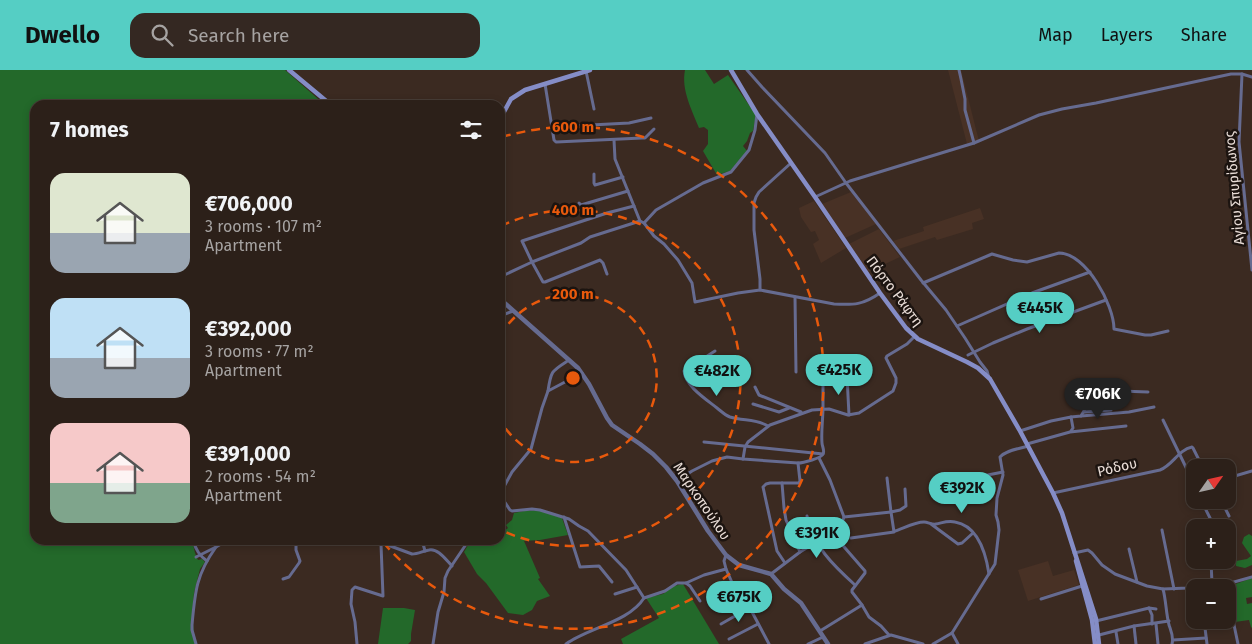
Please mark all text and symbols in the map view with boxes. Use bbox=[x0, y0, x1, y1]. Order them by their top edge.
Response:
search box bbox=[130, 13, 480, 58]
text: Dwello bbox=[25, 21, 100, 49]
icon: search bbox=[148, 21, 176, 49]
text: Search here bbox=[188, 24, 289, 47]
text: Map bbox=[1038, 24, 1073, 46]
text: Layers bbox=[1101, 24, 1153, 46]
text: Share bbox=[1181, 24, 1227, 46]
icon: filters bbox=[457, 116, 485, 144]
text: 7 homes bbox=[50, 117, 129, 143]
text: 600 m bbox=[552, 118, 594, 136]
street label: Αγίου Σπυρίδωνος bbox=[1221, 130, 1248, 246]
text: €706,000 bbox=[205, 191, 293, 217]
icon: home bbox=[90, 193, 150, 253]
text: 400 m bbox=[552, 201, 594, 219]
text: 3 rooms · 107 m² bbox=[205, 217, 322, 236]
text: Apartment bbox=[205, 236, 282, 255]
street label: Πόρτο Ράφτη bbox=[863, 253, 927, 330]
text: 200 m bbox=[552, 285, 594, 303]
pin: €445K bbox=[1005, 292, 1075, 334]
text: €445K bbox=[1017, 298, 1063, 317]
text: €392,000 bbox=[205, 316, 292, 342]
icon: home bbox=[90, 318, 150, 378]
text: 3 rooms · 77 m² bbox=[205, 342, 314, 361]
pin: €482K bbox=[682, 354, 752, 397]
pin: €425K bbox=[804, 354, 874, 396]
text: €425K bbox=[817, 360, 861, 379]
text: Apartment bbox=[205, 361, 282, 380]
text: €482K bbox=[694, 361, 740, 380]
centre of rings bbox=[564, 369, 582, 387]
pin: €706K bbox=[1063, 378, 1133, 420]
text: €706K bbox=[1075, 384, 1121, 403]
text: €391,000 bbox=[205, 441, 291, 467]
icon: home bbox=[90, 443, 150, 503]
street label: Ρόδου bbox=[1096, 455, 1139, 480]
street label: Μαρκοπούλου bbox=[669, 459, 734, 543]
north arrow bbox=[1186, 459, 1236, 509]
map controls bbox=[1186, 459, 1236, 629]
text: 2 rooms · 54 m² bbox=[205, 467, 316, 486]
pin: €392K bbox=[927, 472, 997, 514]
text: €392K bbox=[940, 478, 984, 497]
text: Apartment bbox=[205, 486, 282, 505]
pin: €391K bbox=[782, 516, 852, 559]
button: + bbox=[1186, 519, 1236, 569]
text: €391K bbox=[795, 523, 839, 542]
button: − bbox=[1186, 579, 1236, 629]
pin: €675K bbox=[704, 580, 774, 623]
text: €675K bbox=[717, 587, 761, 606]

